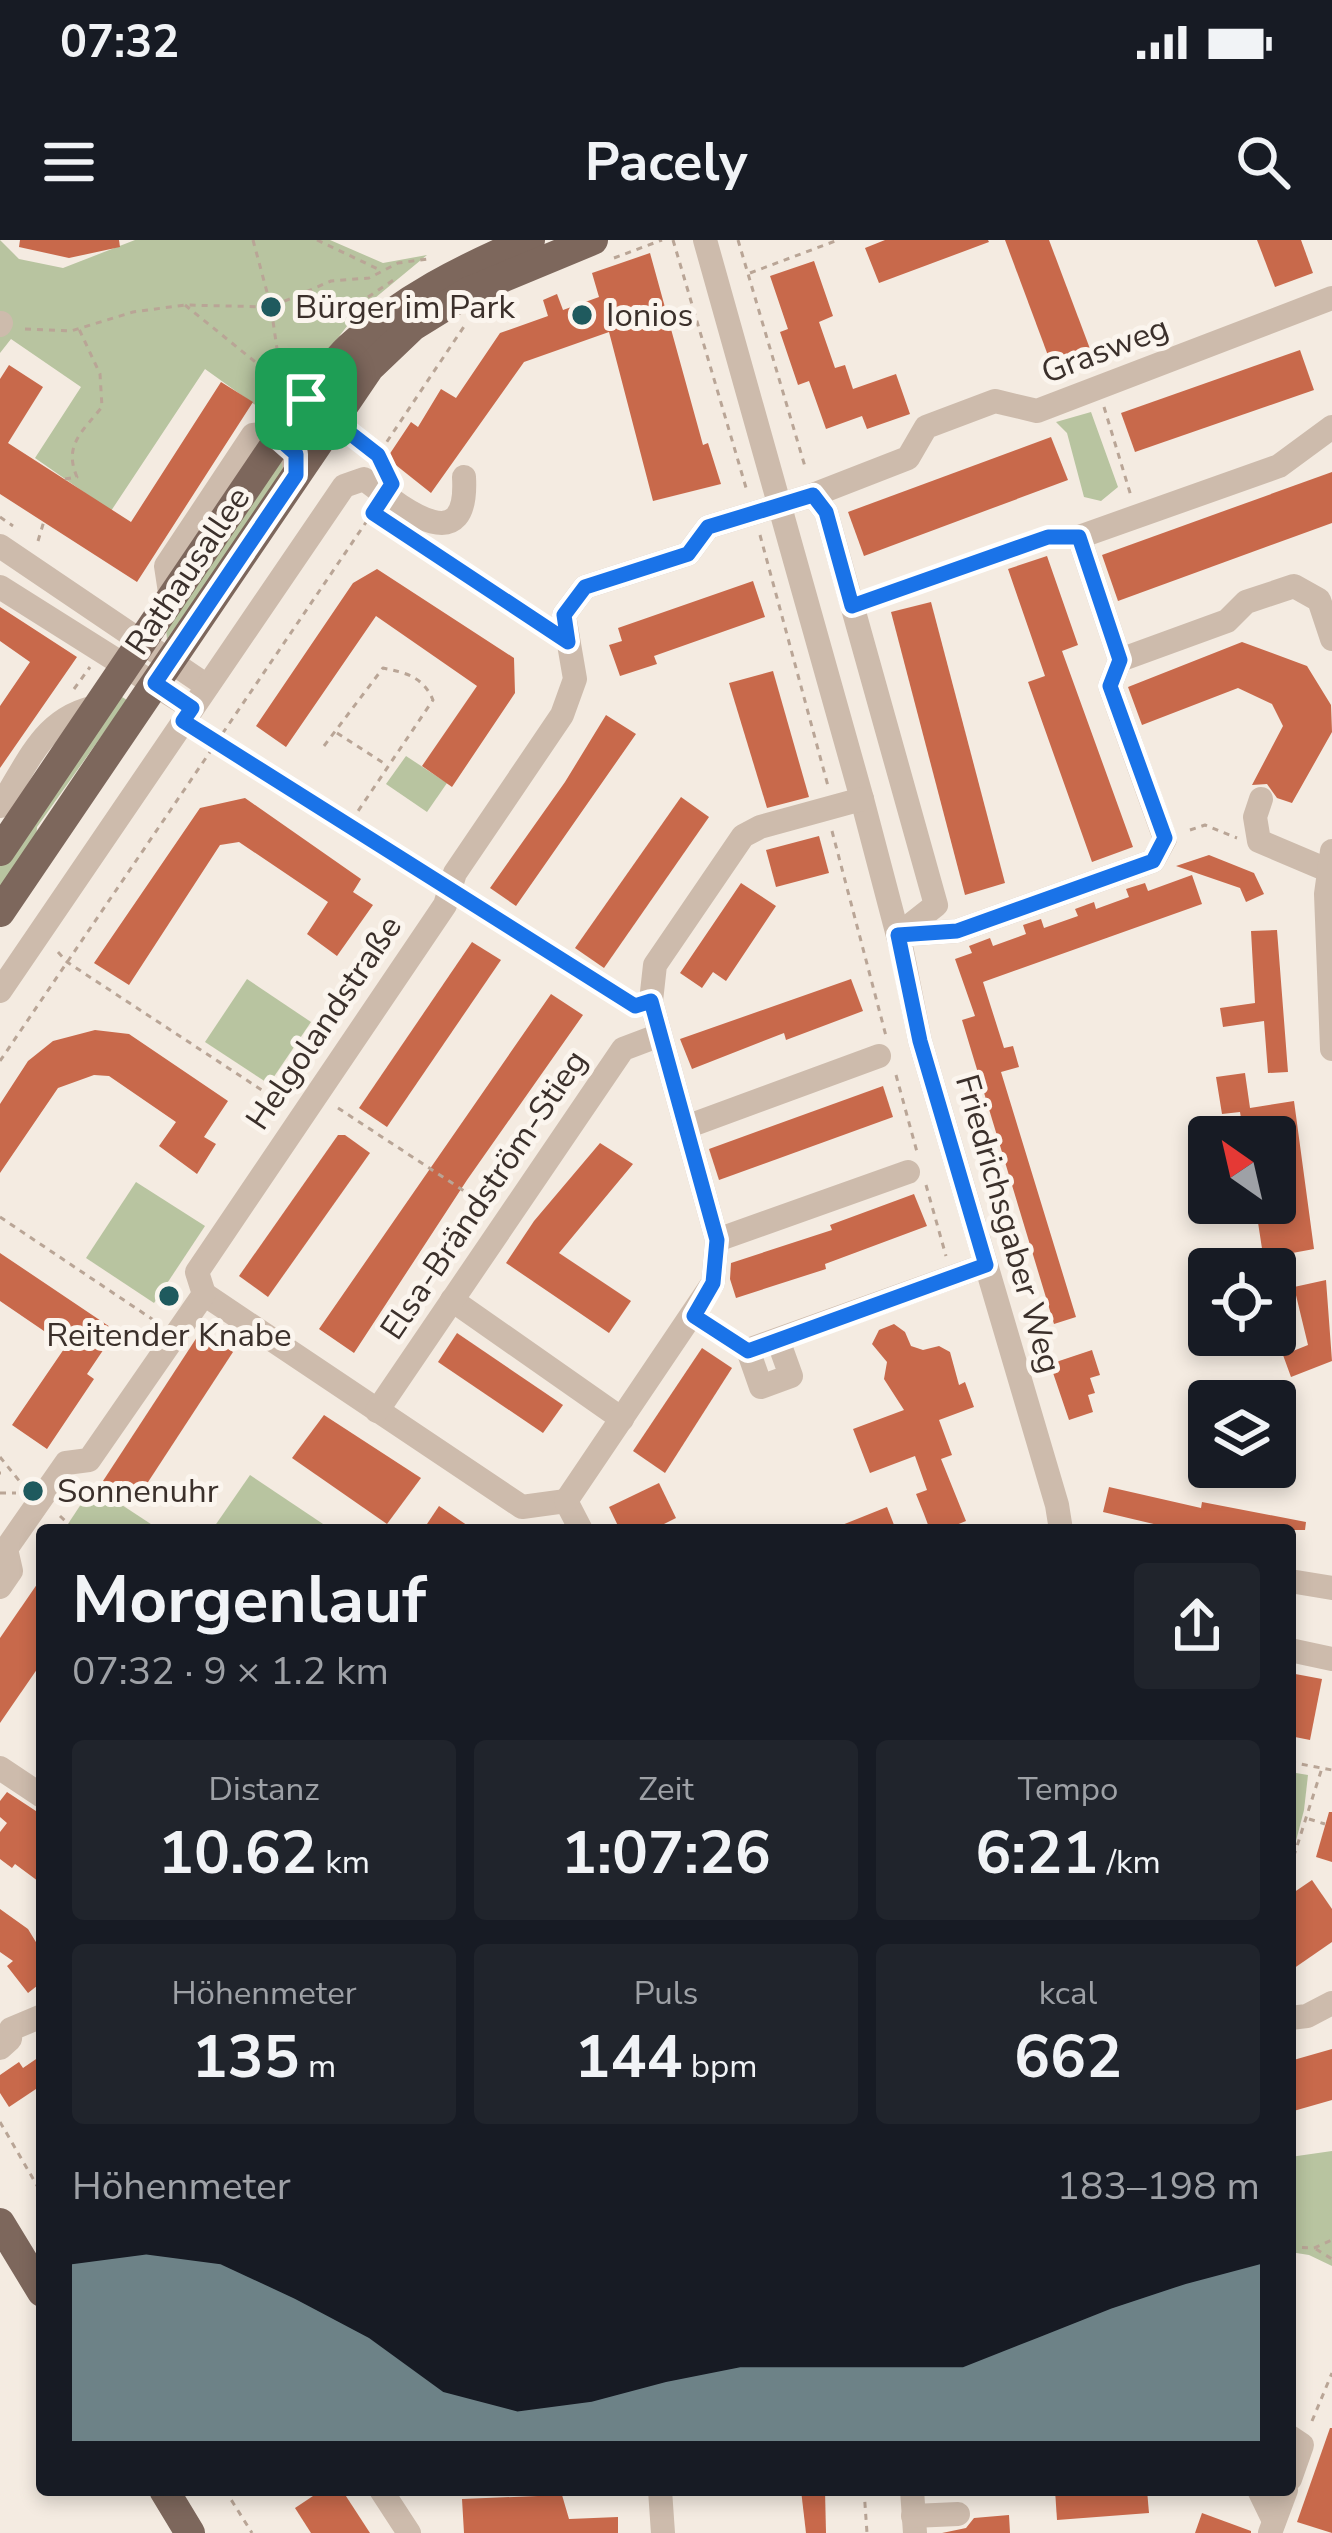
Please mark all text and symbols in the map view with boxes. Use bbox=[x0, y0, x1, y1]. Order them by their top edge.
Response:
text: 07:32 bbox=[60, 12, 179, 73]
text: Pacely bbox=[585, 125, 747, 199]
icon: menu bbox=[36, 129, 102, 195]
icon: search bbox=[1230, 129, 1296, 195]
place label: Bürger im Park bbox=[295, 285, 515, 330]
place label: Ionios bbox=[606, 293, 693, 338]
marker: Bürger im Park bbox=[258, 294, 284, 320]
marker: Ionios bbox=[569, 302, 595, 328]
street label: Grasweg bbox=[1035, 305, 1175, 395]
pin bbox=[255, 348, 357, 450]
icon: arrive bbox=[273, 366, 339, 432]
street label: Rathausallee bbox=[115, 478, 261, 664]
street label: Helgolandstraße bbox=[236, 907, 412, 1139]
street label: Elsa-Brändström-Stieg bbox=[370, 1041, 598, 1349]
street label: Friedrichsgaber Weg bbox=[944, 1069, 1072, 1379]
north arrow bbox=[1188, 1116, 1296, 1224]
map controls bbox=[1188, 1116, 1296, 1488]
button: locate bbox=[1188, 1248, 1296, 1356]
marker: Reitender Knabe bbox=[156, 1283, 182, 1309]
place label: Reitender Knabe bbox=[46, 1313, 292, 1358]
button: layers bbox=[1188, 1380, 1296, 1488]
place label: Sonnenuhr bbox=[57, 1469, 219, 1514]
marker: Sonnenuhr bbox=[20, 1478, 46, 1504]
text: Morgenlauf bbox=[72, 1555, 426, 1645]
button: share bbox=[1134, 1563, 1260, 1689]
text: 07:32 · 9 × 1.2 km bbox=[72, 1645, 389, 1698]
text: Distanz bbox=[209, 1767, 319, 1812]
text: Zeit bbox=[638, 1767, 694, 1812]
text: Tempo bbox=[1018, 1767, 1118, 1812]
text: 10.62 bbox=[158, 1812, 317, 1894]
text: 1:07:26 bbox=[561, 1812, 771, 1894]
text: 6:21 bbox=[975, 1812, 1098, 1894]
text: km bbox=[317, 1840, 370, 1885]
text: /km bbox=[1098, 1840, 1161, 1885]
text: Höhenmeter bbox=[171, 1971, 357, 2016]
text: Puls bbox=[634, 1971, 698, 2016]
text: kcal bbox=[1039, 1971, 1097, 2016]
text: 135 bbox=[192, 2016, 300, 2098]
text: 144 bbox=[574, 2016, 682, 2098]
text: 662 bbox=[1014, 2016, 1122, 2098]
text: m bbox=[300, 2044, 336, 2089]
text: bpm bbox=[682, 2044, 758, 2089]
text: Höhenmeter bbox=[72, 2160, 291, 2213]
text: 183–198 m bbox=[1057, 2160, 1260, 2213]

